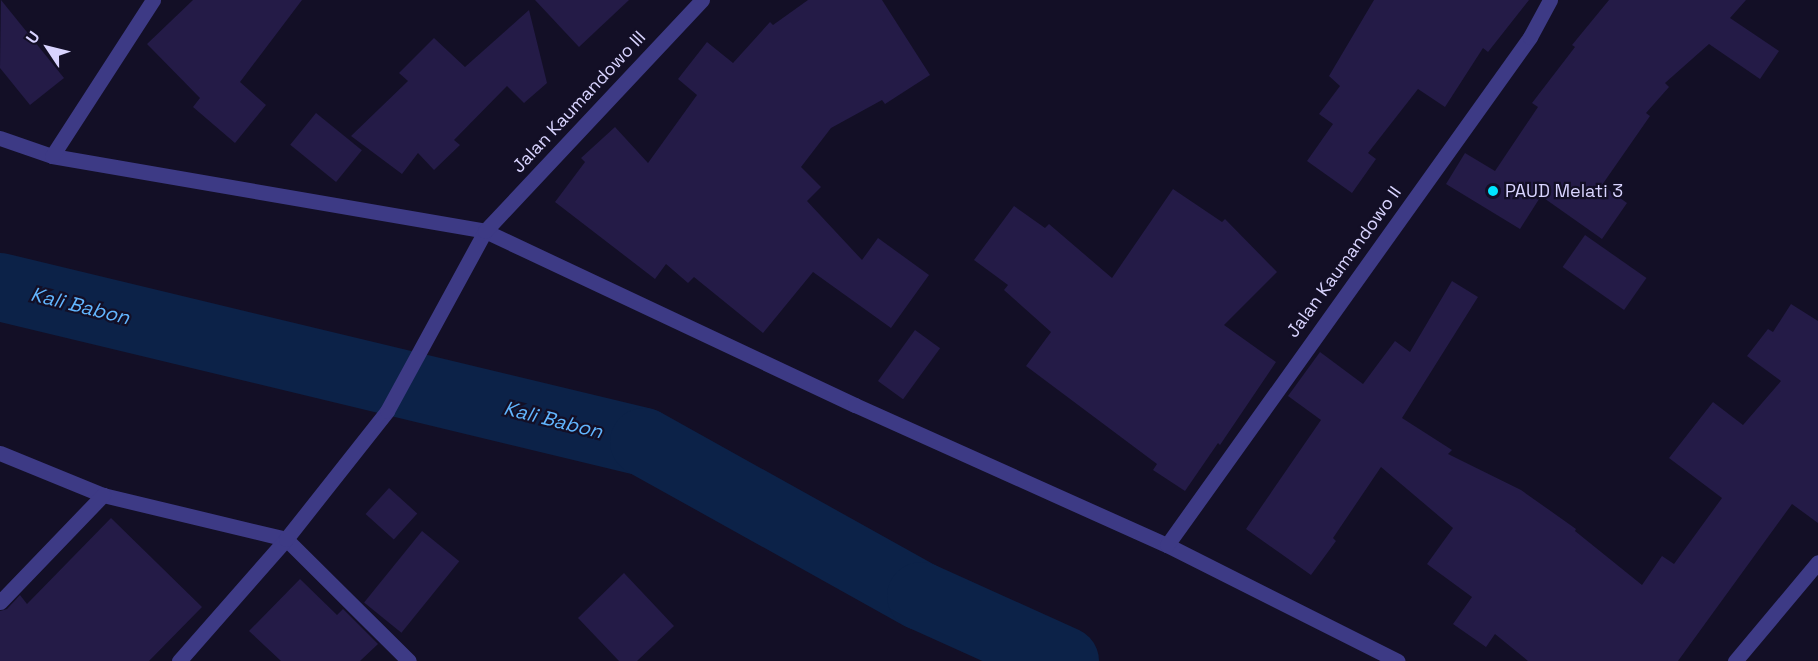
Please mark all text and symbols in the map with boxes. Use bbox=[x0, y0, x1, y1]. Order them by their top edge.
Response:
north arrow bbox=[18, 18, 78, 78]
text: U bbox=[21, 27, 45, 48]
street label: Jalan Kaumandowo III bbox=[508, 27, 650, 177]
place label: PAUD Melati 3 bbox=[1505, 180, 1623, 202]
street label: Jalan Kaumandowo II bbox=[1282, 182, 1406, 342]
marker: PAUD Melati 3 bbox=[1486, 184, 1500, 198]
water label: Kali Babon bbox=[28, 282, 132, 330]
water label: Kali Babon bbox=[501, 396, 605, 444]

